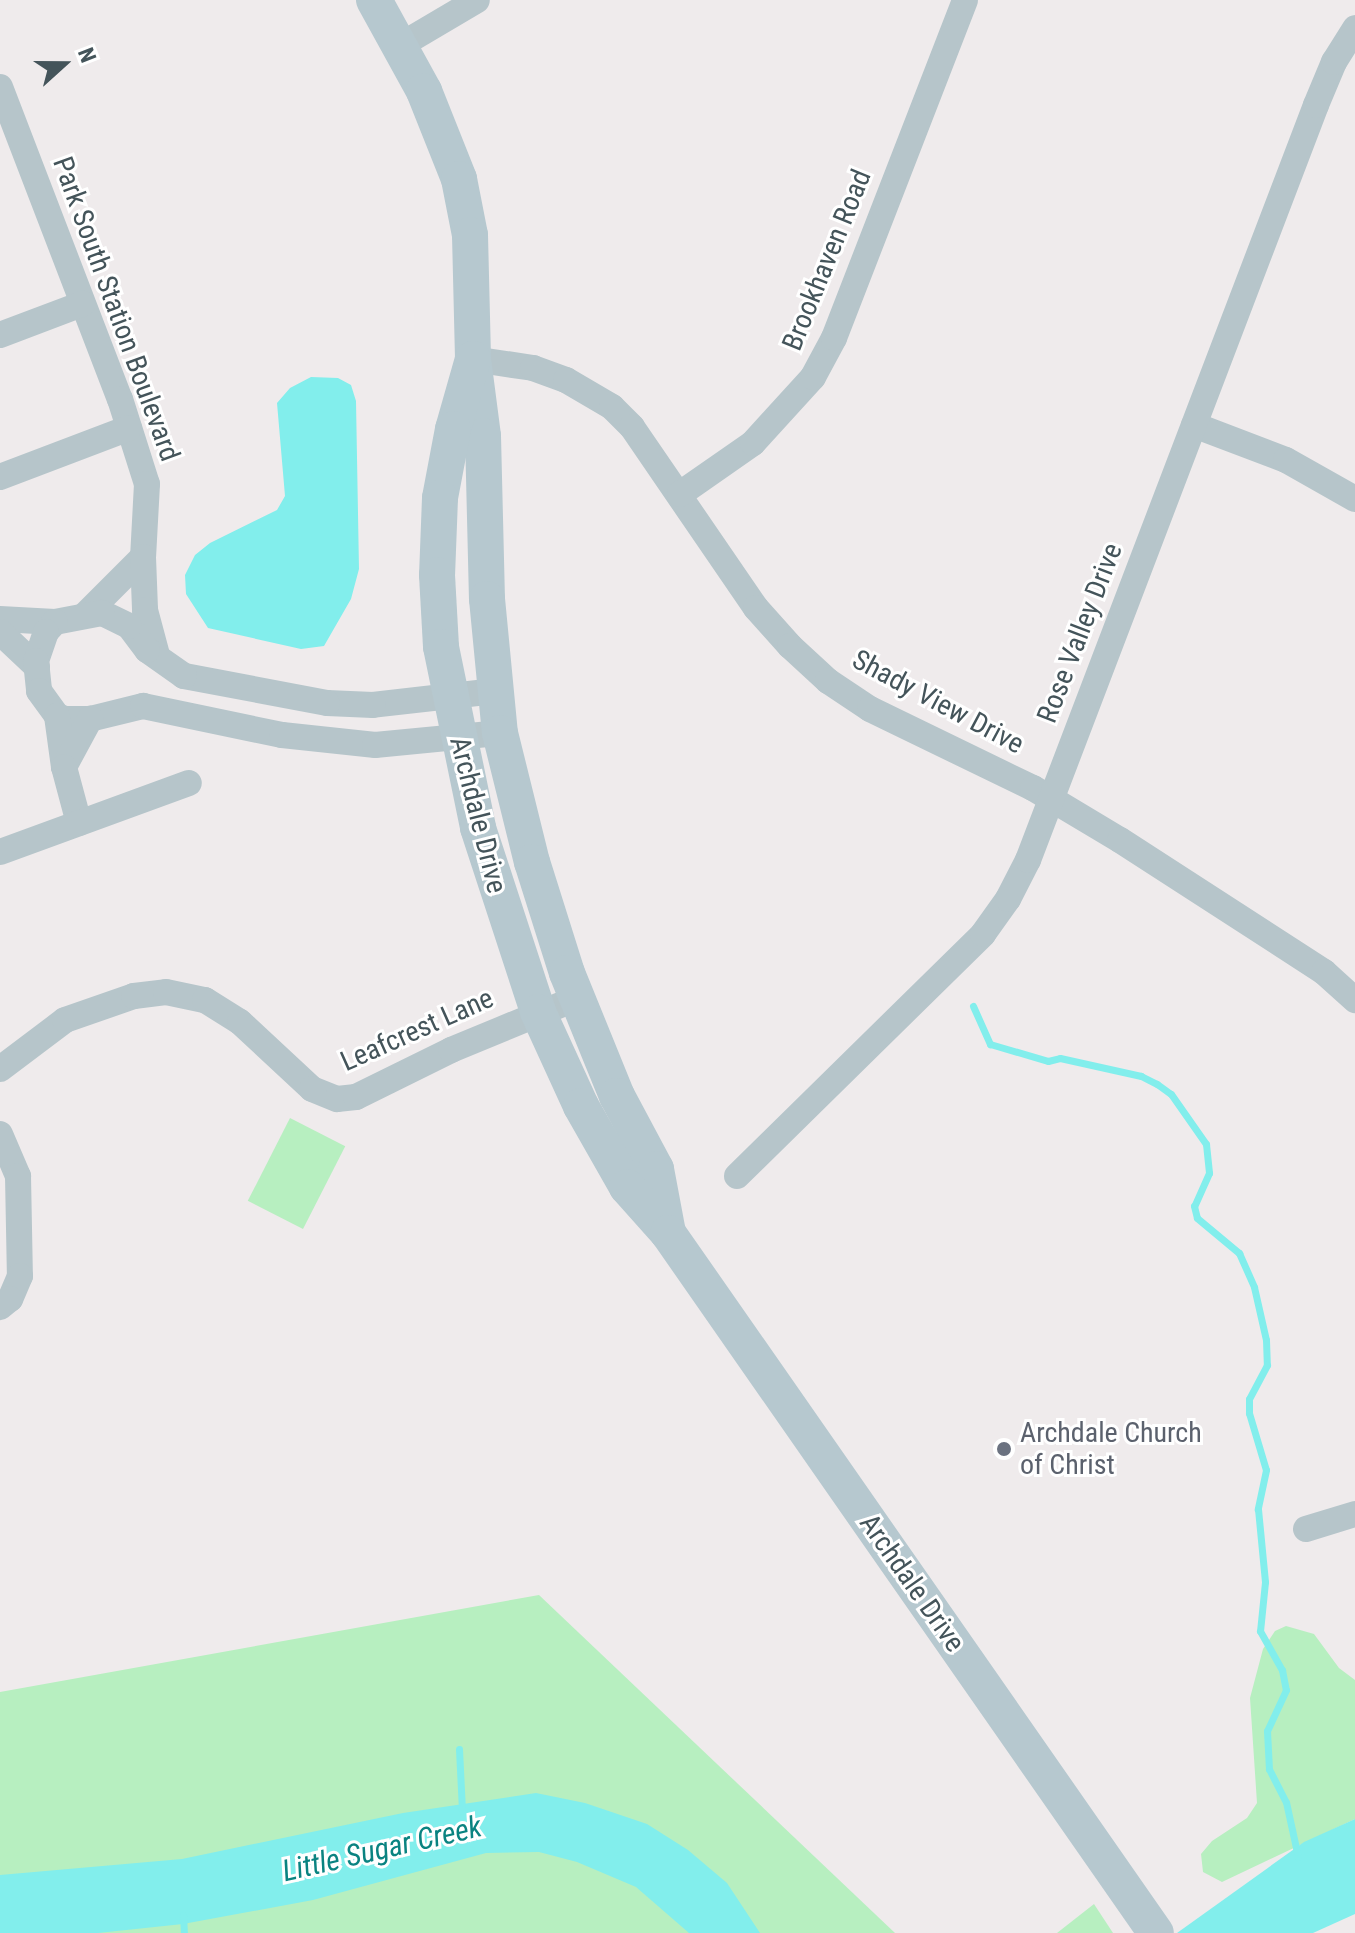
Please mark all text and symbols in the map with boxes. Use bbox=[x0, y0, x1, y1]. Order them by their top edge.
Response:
north arrow bbox=[24, 24, 104, 104]
text: N bbox=[73, 44, 101, 66]
street label: Park South Station Boulevard bbox=[45, 152, 187, 466]
street label: Brookhaven Road bbox=[775, 165, 879, 355]
street label: Rose Valley Drive bbox=[1030, 539, 1130, 727]
street label: Shady View Drive bbox=[847, 643, 1029, 761]
street label: Archdale Drive bbox=[442, 733, 514, 897]
street label: Leafcrest Lane bbox=[335, 981, 499, 1079]
place label: Archdale Church of Christ bbox=[1020, 1416, 1202, 1482]
marker: Archdale Church of Christ bbox=[995, 1440, 1013, 1458]
street label: Archdale Drive bbox=[852, 1508, 972, 1658]
water label: Little Sugar Creek bbox=[279, 1809, 485, 1889]

